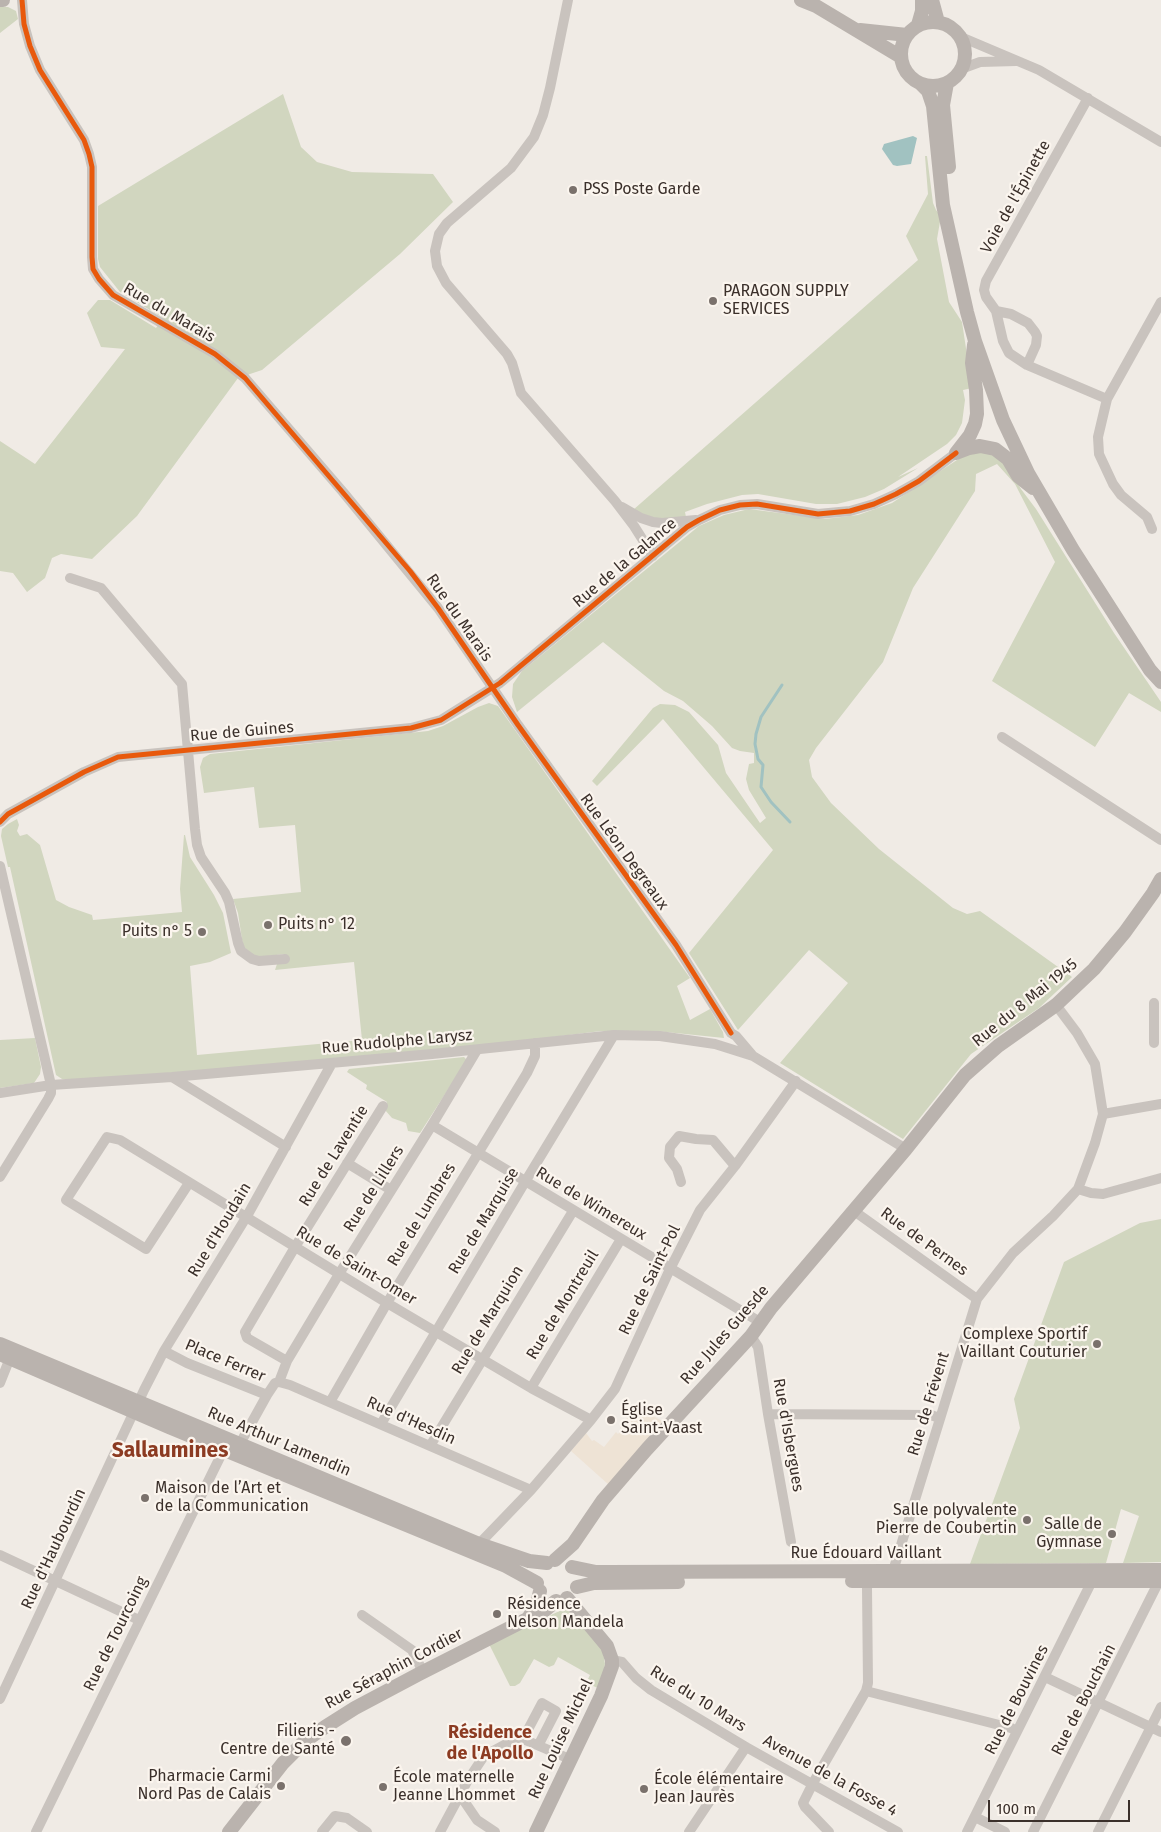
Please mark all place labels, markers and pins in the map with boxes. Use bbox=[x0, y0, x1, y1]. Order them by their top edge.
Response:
place label: PSS Poste Garde bbox=[583, 180, 700, 200]
marker: PSS Poste Garde bbox=[567, 184, 579, 196]
place label: PARAGON SUPPLY SERVICES bbox=[723, 282, 849, 320]
marker: PARAGON SUPPLY SERVICES bbox=[707, 295, 719, 307]
place label: Puits n° 12 bbox=[278, 915, 355, 935]
marker: Puits n° 12 bbox=[262, 919, 274, 931]
place label: Puits n° 5 bbox=[122, 922, 192, 942]
marker: Puits n° 5 bbox=[196, 926, 208, 938]
place label: Complexe Sportif Vaillant Couturier bbox=[960, 1325, 1087, 1363]
marker: Complexe Sportif Vaillant Couturier bbox=[1091, 1338, 1103, 1350]
place label: Église Saint-Vaast bbox=[621, 1401, 702, 1439]
marker: Église Saint-Vaast bbox=[605, 1414, 617, 1426]
place label: Maison de l’Art et de la Communication bbox=[155, 1479, 309, 1517]
marker: Maison de l’Art et de la Communication bbox=[139, 1492, 151, 1504]
place label: Salle polyvalente Pierre de Coubertin bbox=[876, 1501, 1017, 1539]
marker: Salle polyvalente Pierre de Coubertin bbox=[1021, 1514, 1033, 1526]
place label: Salle de Gymnase bbox=[1036, 1515, 1102, 1553]
marker: Salle de Gymnase bbox=[1106, 1528, 1118, 1540]
place label: Résidence Nelson Mandela bbox=[507, 1595, 624, 1633]
marker: Résidence Nelson Mandela bbox=[491, 1608, 503, 1620]
place label: Filieris - Centre de Santé bbox=[220, 1722, 335, 1760]
marker: Filieris - Centre de Santé bbox=[339, 1734, 353, 1748]
place label: Pharmacie Carmi Nord Pas de Calais bbox=[137, 1767, 271, 1805]
place label: École maternelle Jeanne Lhommet bbox=[393, 1768, 515, 1806]
place label: École élémentaire Jean Jaurès bbox=[654, 1770, 784, 1808]
marker: Pharmacie Carmi Nord Pas de Calais bbox=[275, 1780, 287, 1792]
marker: École maternelle Jeanne Lhommet bbox=[377, 1781, 389, 1793]
marker: École élémentaire Jean Jaurès bbox=[638, 1783, 650, 1795]

